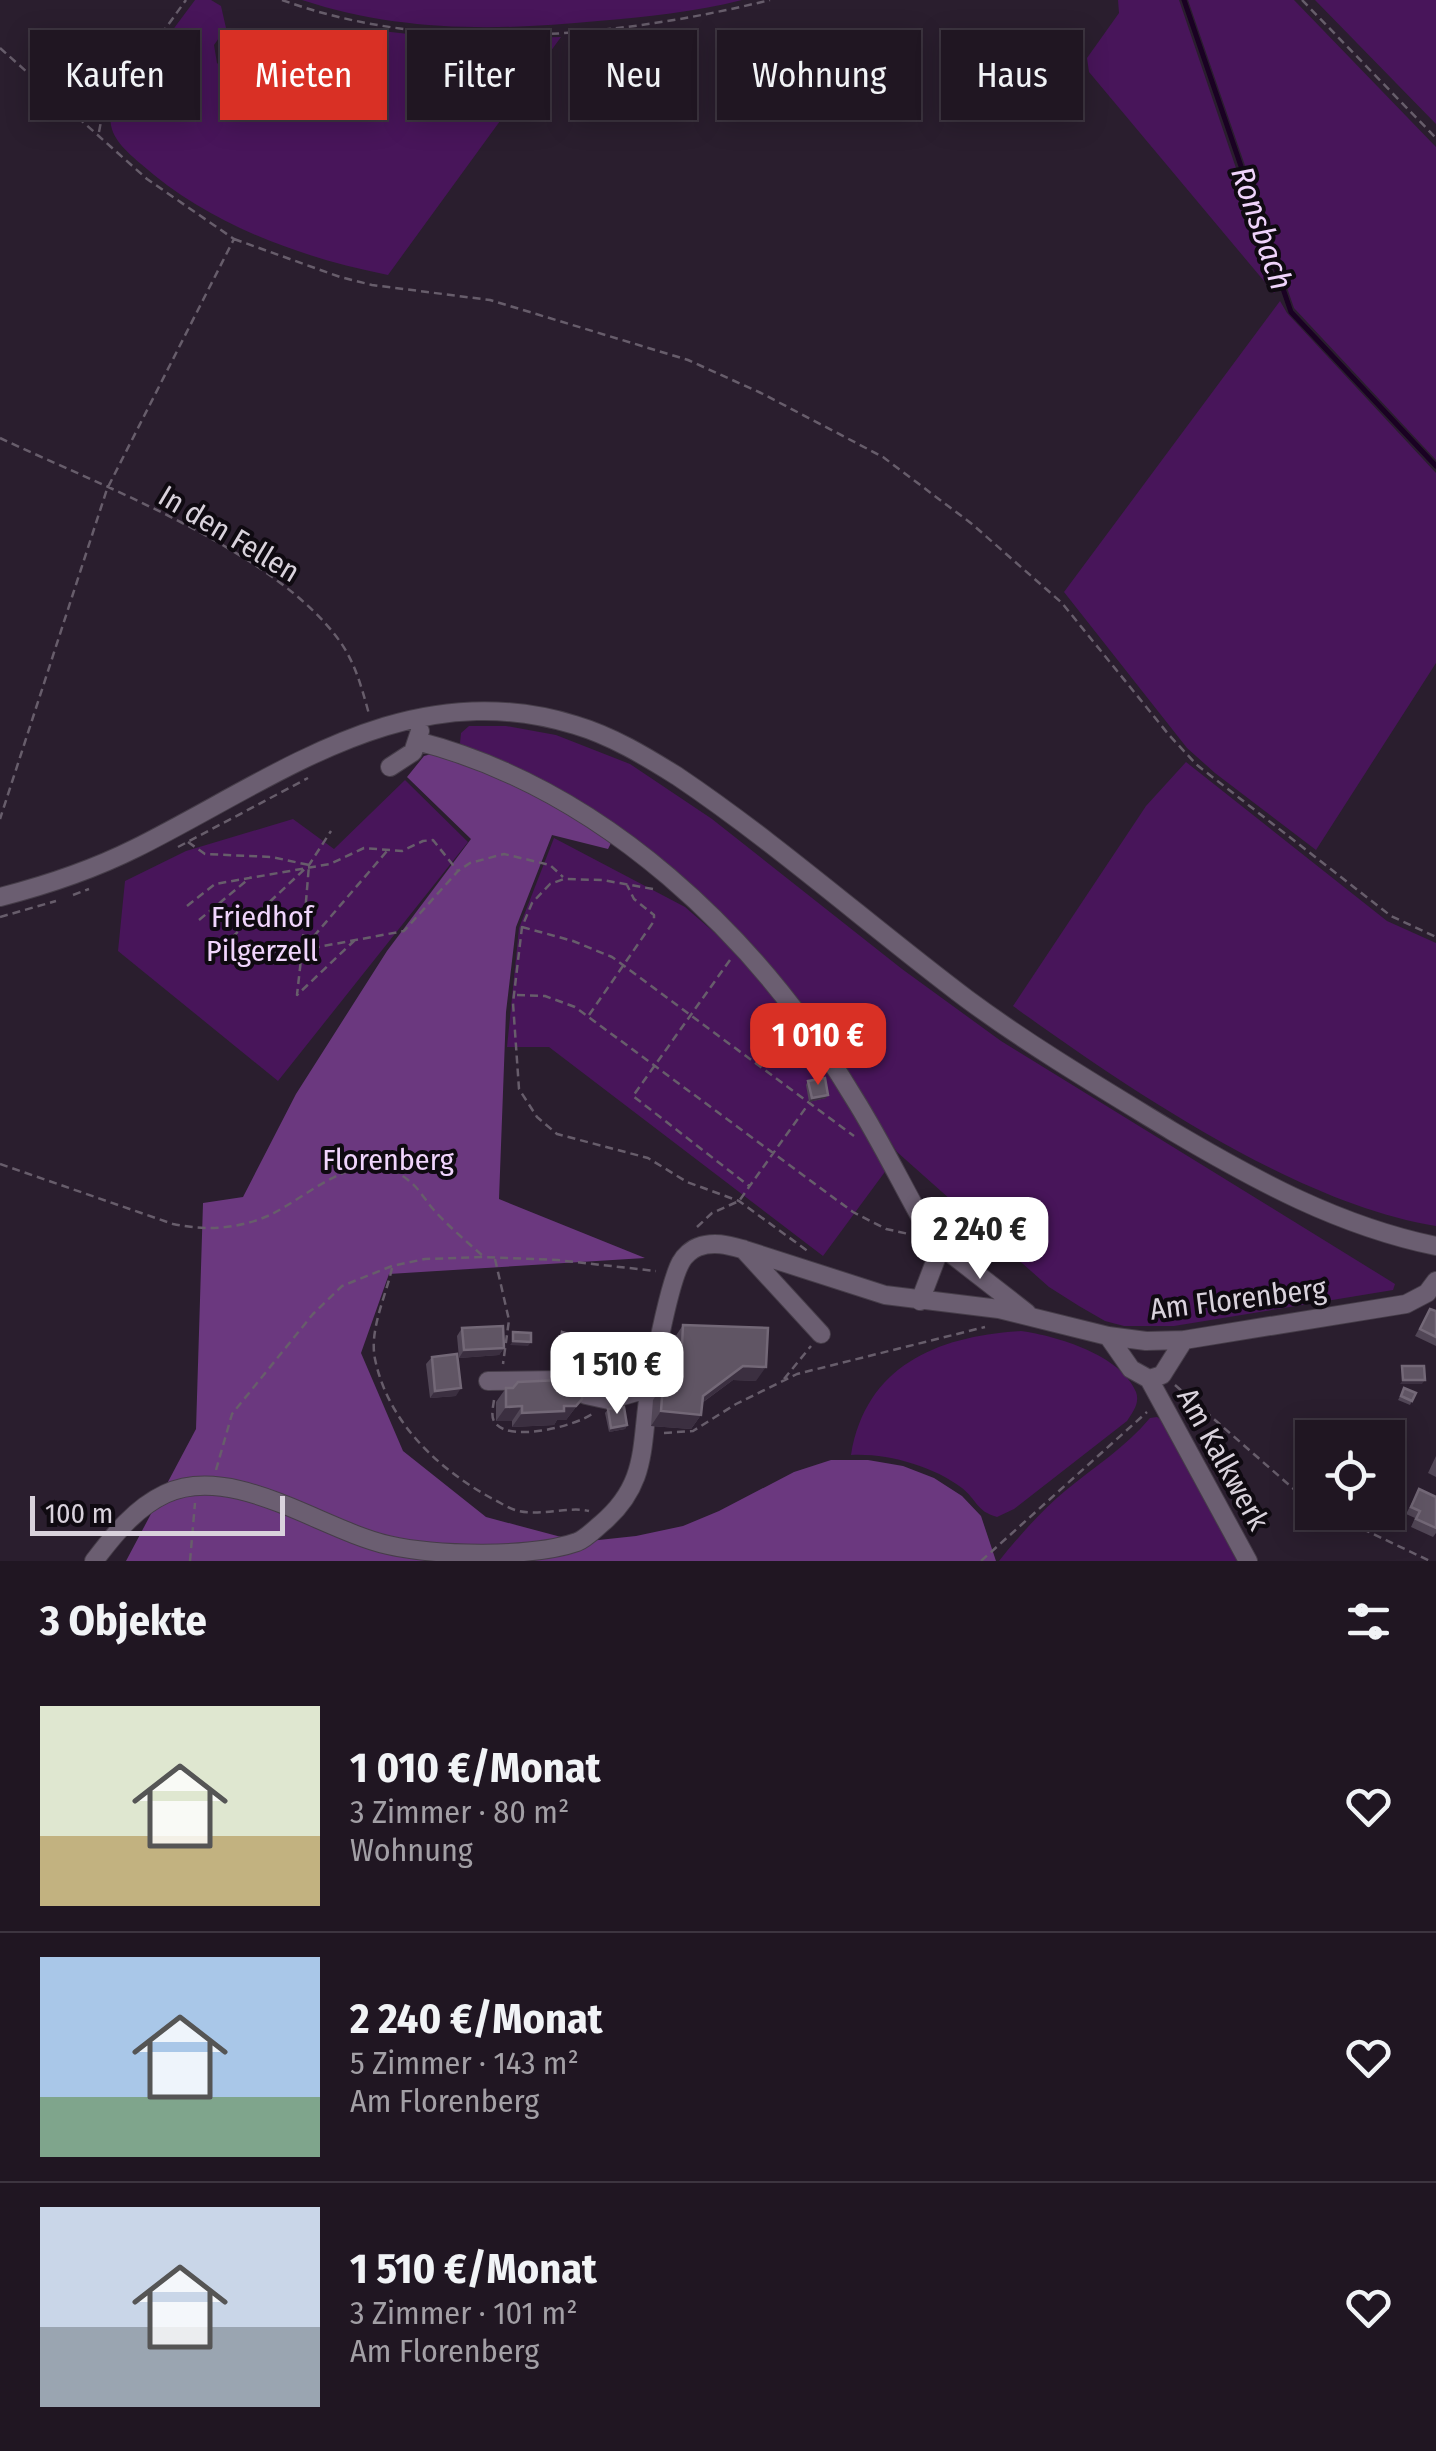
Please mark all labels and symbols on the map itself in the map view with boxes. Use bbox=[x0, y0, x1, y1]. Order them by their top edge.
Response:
water label: Ronsbach bbox=[1223, 161, 1301, 295]
street label: In den Fellen bbox=[152, 478, 306, 590]
park label: Friedhof Pilgerzell bbox=[206, 899, 318, 969]
pin: 1 010 € bbox=[726, 1003, 910, 1088]
park label: Florenberg bbox=[322, 1142, 455, 1178]
pin: 2 240 € bbox=[888, 1197, 1072, 1282]
street label: Am Florenberg bbox=[1148, 1270, 1329, 1328]
pin: 1 510 € bbox=[525, 1332, 709, 1417]
street label: Am Kalkwerk bbox=[1169, 1382, 1277, 1536]
scale bar bbox=[30, 1491, 285, 1536]

